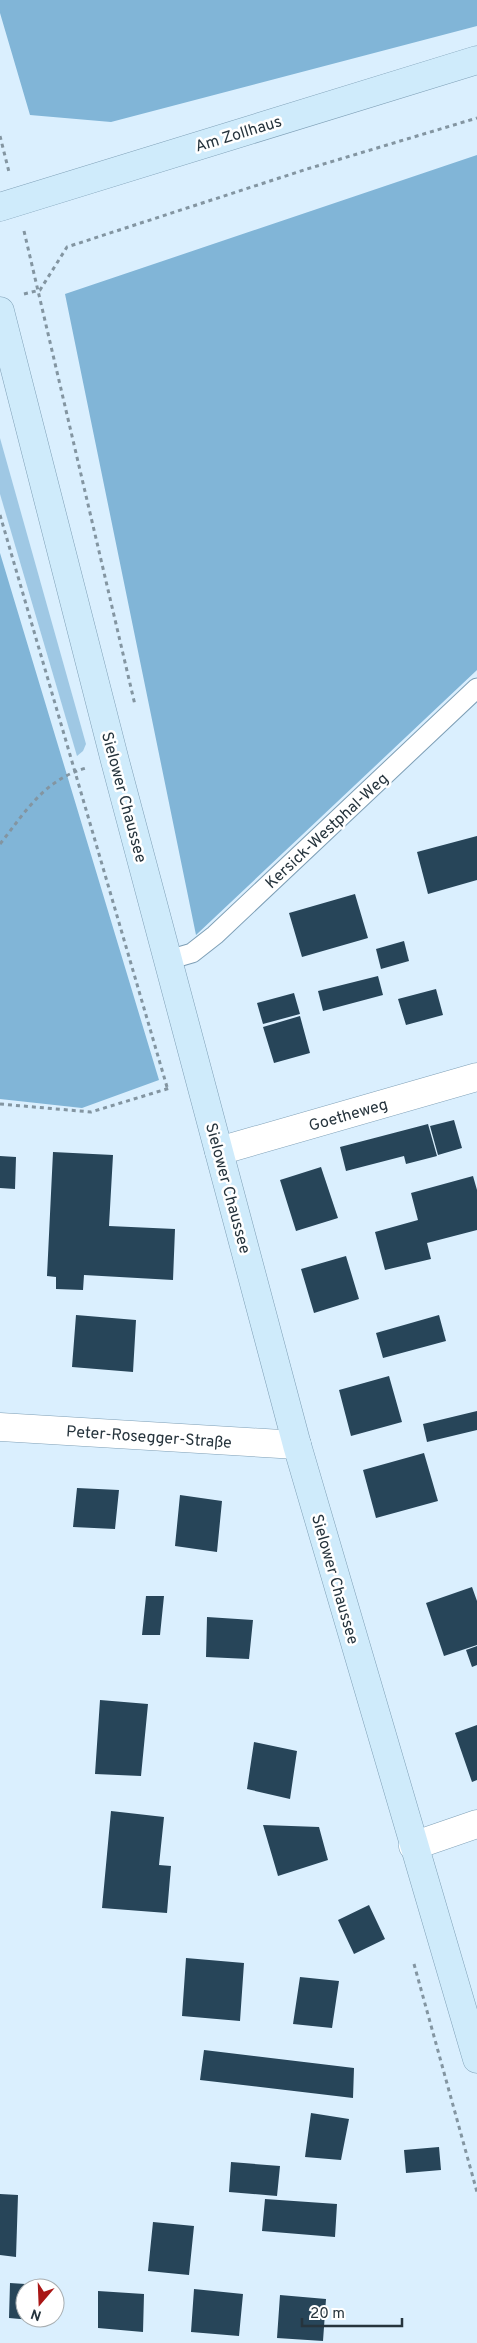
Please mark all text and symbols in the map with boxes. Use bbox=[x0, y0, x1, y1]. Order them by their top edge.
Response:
street label: Am Zollhaus bbox=[193, 112, 284, 158]
street label: Sielower Chaussee bbox=[96, 730, 150, 865]
street label: Kersick-Westphal-Weg bbox=[262, 769, 393, 894]
street label: Goetheweg bbox=[307, 1095, 390, 1137]
street label: Sielower Chaussee bbox=[200, 1121, 254, 1256]
street label: Peter-Rosegger-Straße bbox=[65, 1422, 232, 1454]
street label: Sielower Chaussee bbox=[306, 1512, 362, 1647]
north arrow bbox=[15, 2278, 65, 2328]
scale bar bbox=[302, 2296, 402, 2328]
text: N bbox=[29, 2304, 44, 2324]
text: 20 m bbox=[310, 2305, 345, 2324]

